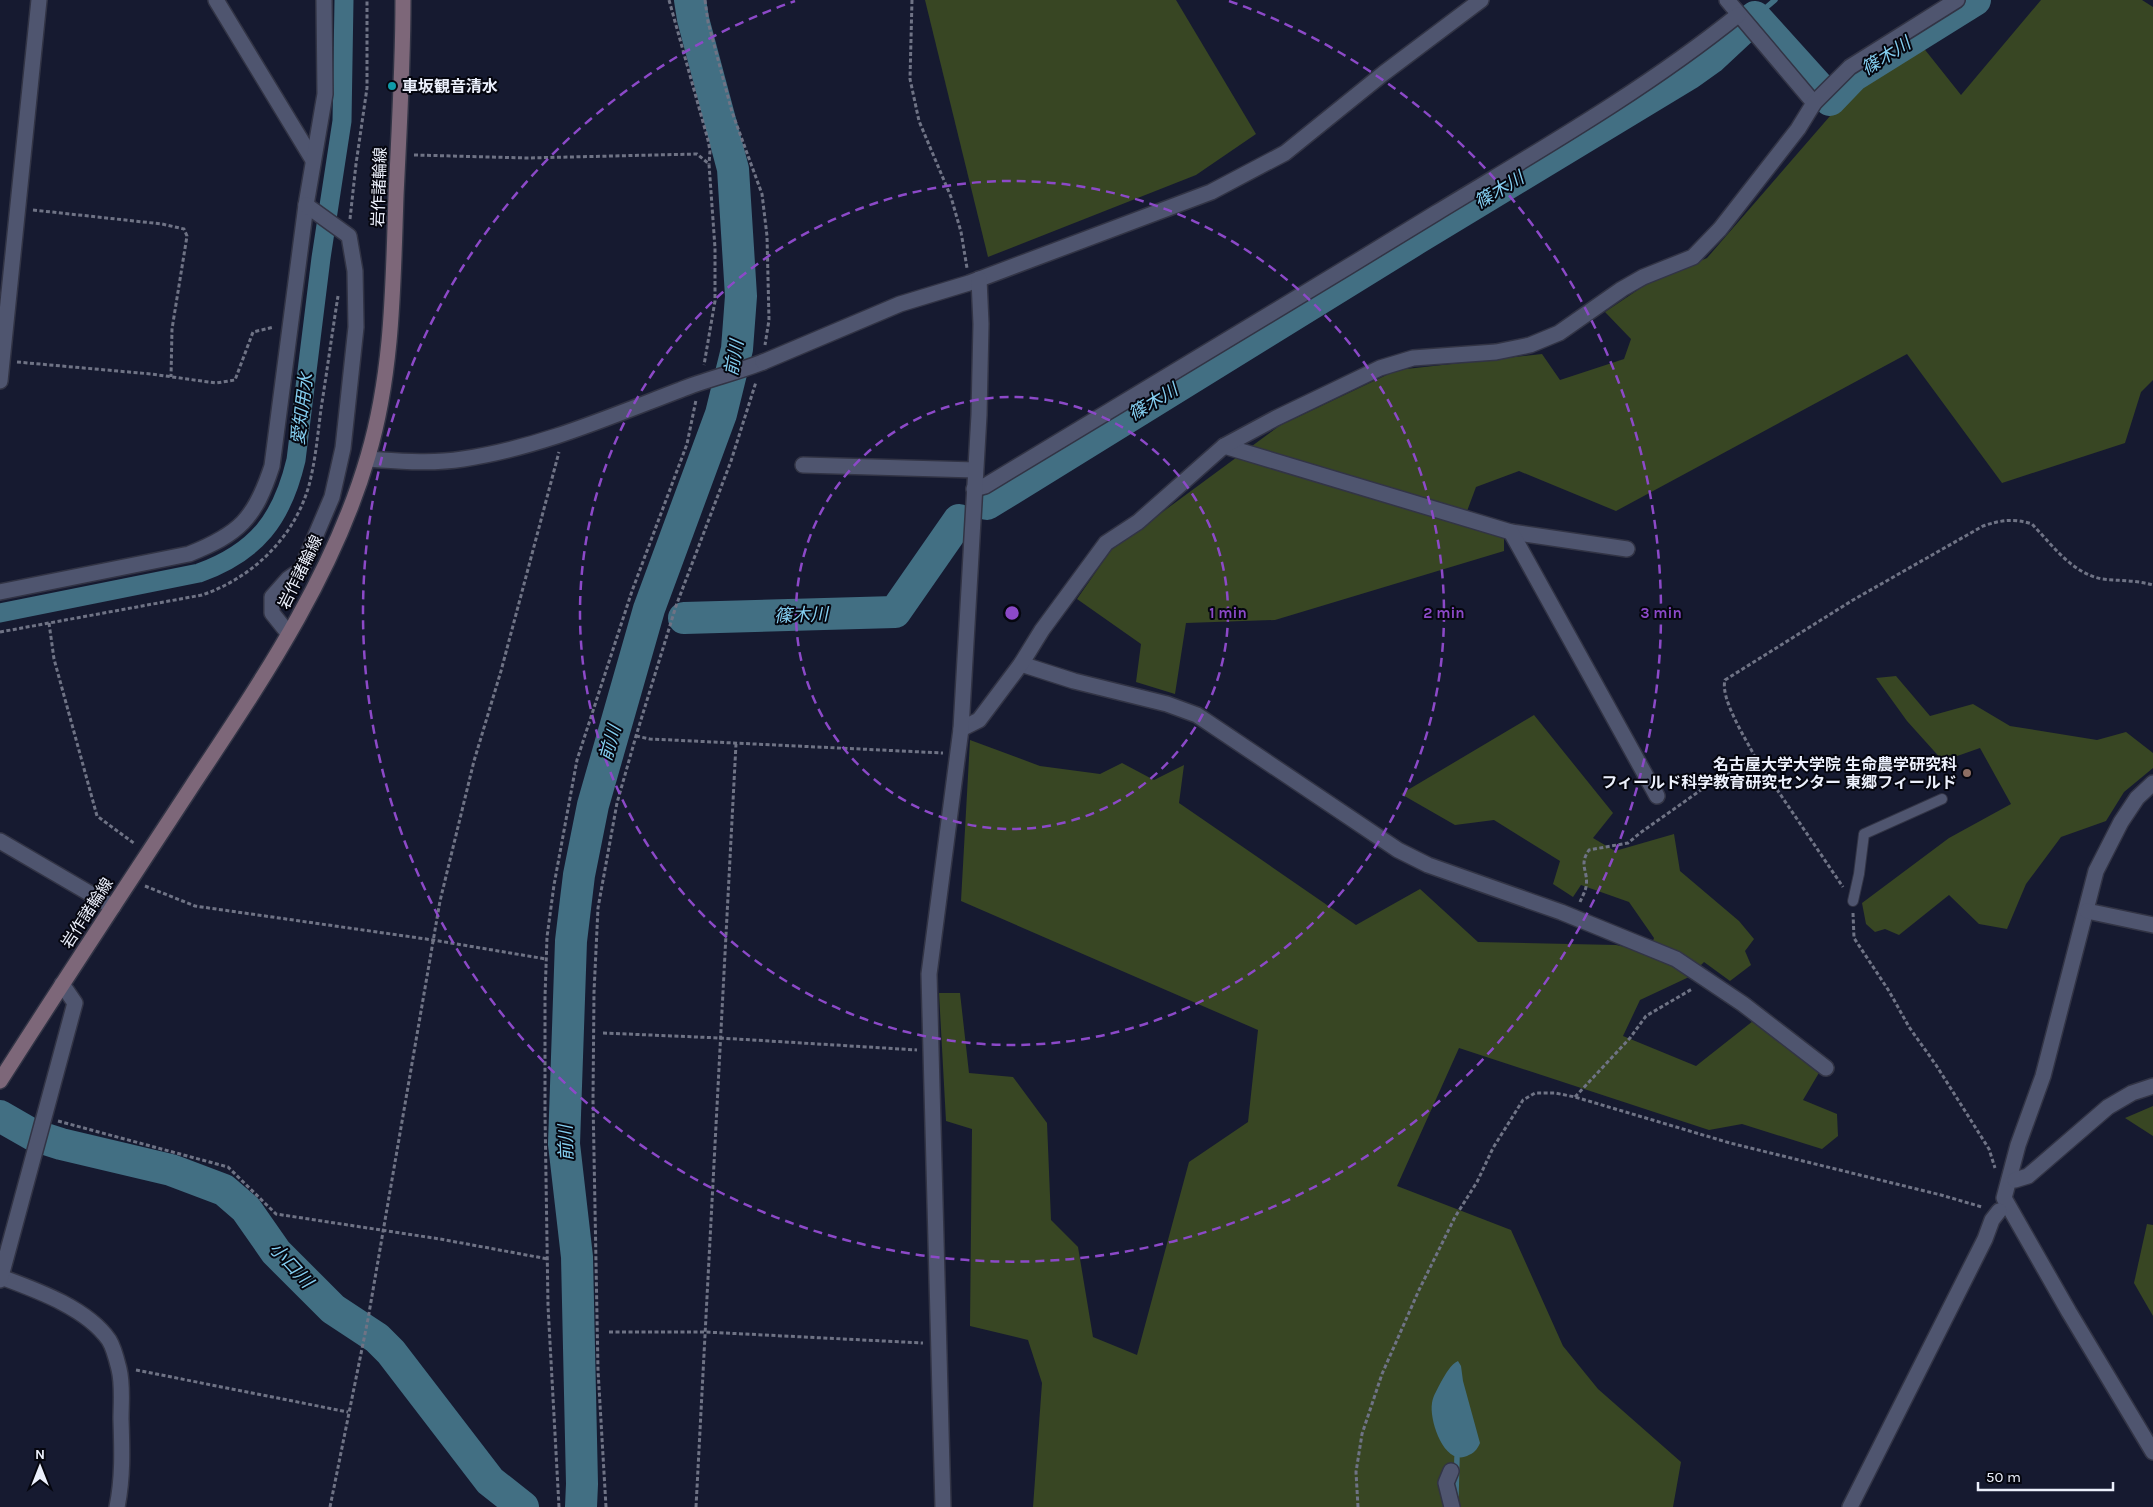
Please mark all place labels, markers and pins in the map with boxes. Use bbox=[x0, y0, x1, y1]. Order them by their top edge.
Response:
place label: 車坂観音清水 bbox=[402, 77, 498, 96]
marker: 車坂観音清水 bbox=[386, 80, 398, 92]
centre of rings bbox=[1003, 604, 1021, 622]
place label: 名古屋大学大学院 生命農学研究科 フィールド科学教育研究センター 東郷フィールド bbox=[1602, 755, 1957, 792]
marker: 名古屋大学大学院 生命農学研究科 フィールド科学教育研究センター 東郷フィールド bbox=[1961, 767, 1973, 779]

